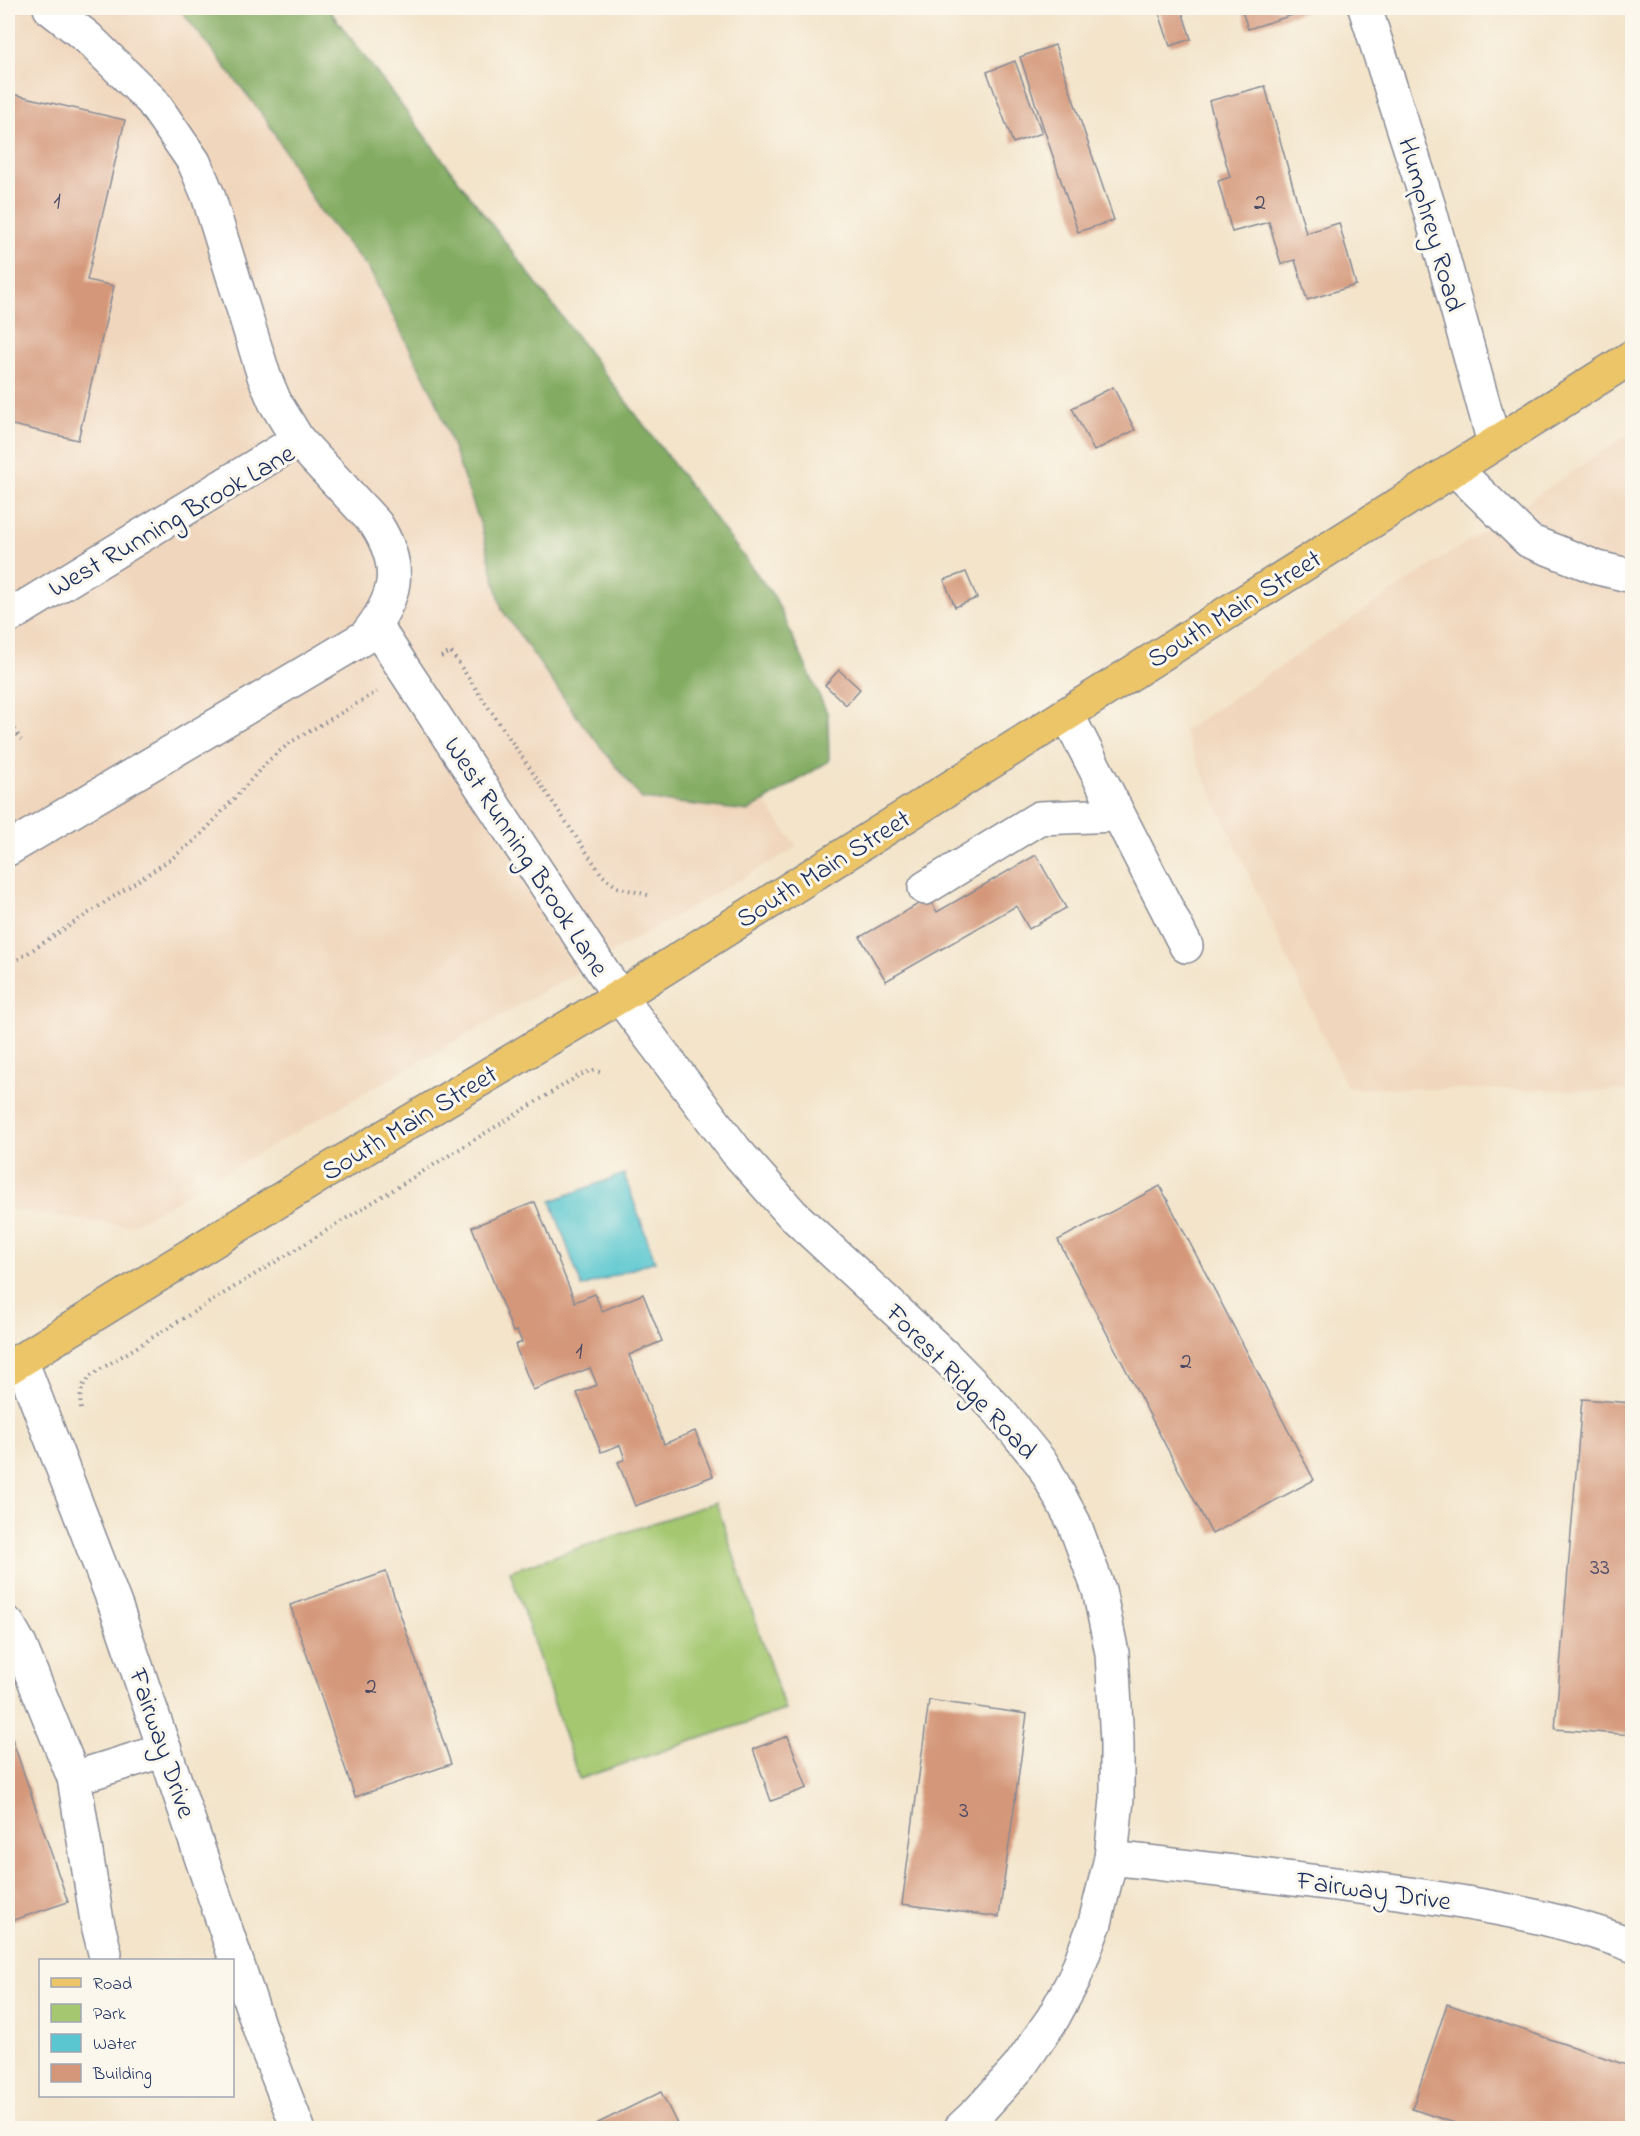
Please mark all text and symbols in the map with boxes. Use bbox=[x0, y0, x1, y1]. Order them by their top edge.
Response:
street label: Humphrey Road bbox=[1386, 133, 1473, 316]
house number: 1 bbox=[53, 185, 61, 220]
house number: 2 bbox=[1254, 186, 1266, 221]
street label: West Running Brook Lane bbox=[42, 435, 304, 609]
street label: South Main Street bbox=[1140, 541, 1330, 679]
street label: West Running Brook Lane bbox=[433, 730, 618, 986]
street label: South Main Street bbox=[729, 801, 919, 939]
street label: South Main Street bbox=[315, 1056, 506, 1192]
street label: Forest Ridge Road bbox=[875, 1295, 1045, 1470]
house number: 1 bbox=[575, 1335, 583, 1370]
house number: 2 bbox=[1180, 1345, 1192, 1380]
house number: 33 bbox=[1590, 1551, 1610, 1586]
street label: Fairway Drive bbox=[117, 1663, 205, 1825]
house number: 2 bbox=[365, 1670, 377, 1705]
house number: 3 bbox=[959, 1794, 969, 1829]
street label: Fairway Drive bbox=[1293, 1862, 1454, 1923]
legend bbox=[39, 1959, 234, 2097]
text: Road bbox=[93, 1972, 132, 1998]
text: Park bbox=[93, 2002, 126, 2028]
text: Water bbox=[93, 2032, 137, 2058]
text: Building bbox=[92, 2062, 152, 2089]

